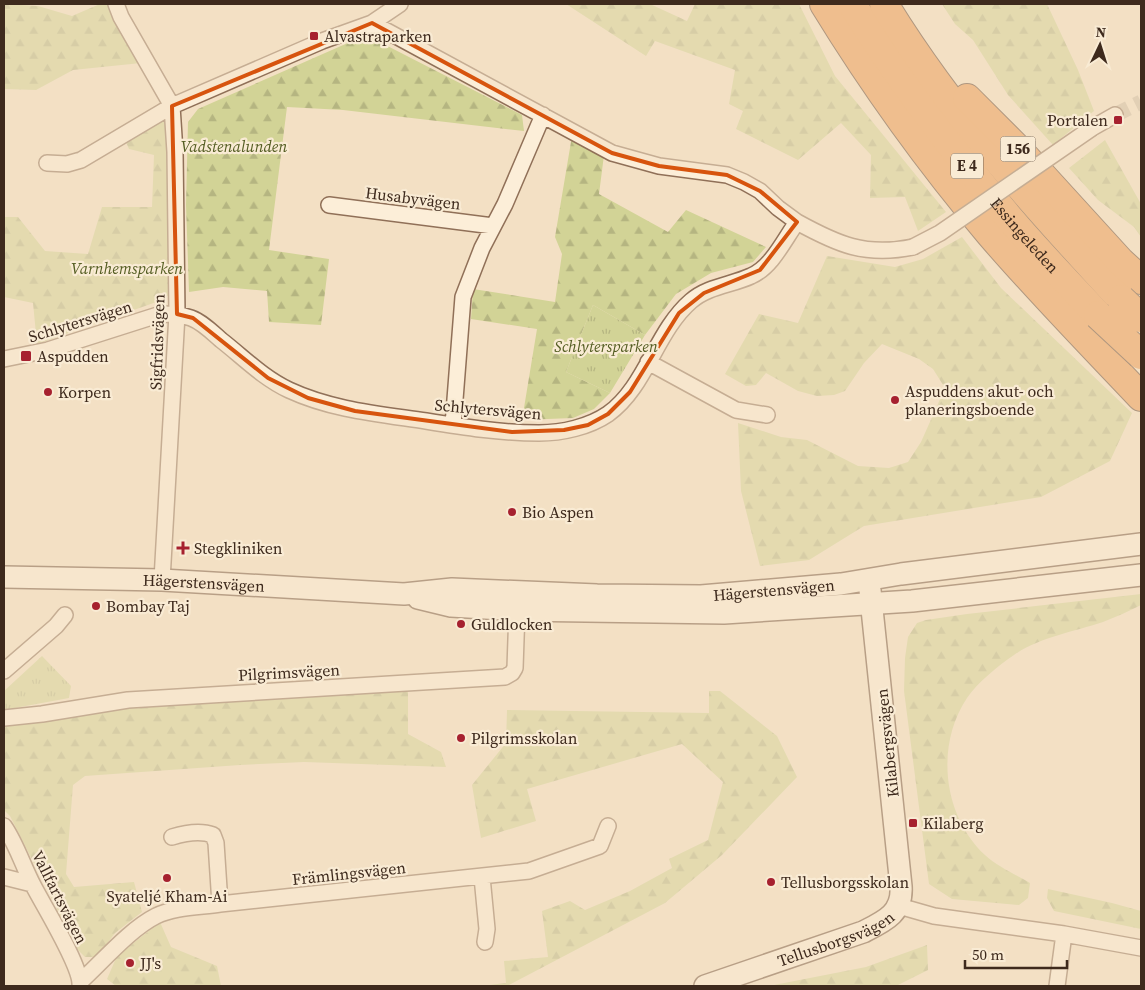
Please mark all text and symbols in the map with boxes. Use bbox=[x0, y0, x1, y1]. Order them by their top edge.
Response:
north arrow bbox=[1075, 20, 1125, 70]
text: N bbox=[1095, 22, 1107, 42]
place label: Alvastraparken bbox=[324, 25, 432, 47]
marker: Alvastraparken bbox=[308, 30, 320, 42]
place label: Portalen bbox=[1047, 109, 1108, 131]
marker: Portalen bbox=[1112, 114, 1124, 126]
park label: Vadstenalunden bbox=[181, 135, 287, 157]
road number: 156 bbox=[1000, 136, 1036, 162]
road number: E 4 bbox=[951, 154, 983, 178]
street label: Husabyvägen bbox=[364, 181, 462, 215]
street label: Essingeleden bbox=[986, 193, 1064, 278]
park label: Varnhemsparken bbox=[71, 257, 183, 279]
street label: Sigfridsvägen bbox=[144, 293, 170, 390]
street label: Schlytersvägen bbox=[26, 295, 135, 347]
park label: Schlytersparken bbox=[554, 335, 658, 357]
place label: Aspudden bbox=[37, 345, 109, 367]
marker: Aspudden bbox=[19, 349, 33, 363]
place label: Aspuddens akut- och planeringsboende bbox=[905, 380, 1054, 420]
place label: Korpen bbox=[58, 381, 111, 403]
marker: Korpen bbox=[42, 386, 54, 398]
street label: Schlytersvägen bbox=[434, 393, 543, 425]
marker: Aspuddens akut- och planeringsboende bbox=[889, 394, 901, 406]
place label: Bio Aspen bbox=[522, 501, 594, 523]
marker: Bio Aspen bbox=[506, 506, 518, 518]
place label: Stegkliniken bbox=[194, 537, 283, 559]
marker: Stegkliniken bbox=[176, 541, 190, 555]
street label: Hägerstensvägen bbox=[143, 569, 266, 597]
street label: Hägerstensvägen bbox=[712, 574, 836, 606]
place label: Bombay Taj bbox=[106, 595, 190, 617]
marker: Bombay Taj bbox=[90, 600, 102, 612]
place label: Guldlocken bbox=[471, 613, 553, 635]
marker: Guldlocken bbox=[455, 618, 467, 630]
street label: Pilgrimsvägen bbox=[238, 658, 341, 686]
street label: Kilabergsvägen bbox=[870, 687, 904, 798]
place label: Pilgrimsskolan bbox=[471, 727, 578, 749]
marker: Pilgrimsskolan bbox=[455, 732, 467, 744]
place label: Kilaberg bbox=[923, 812, 983, 834]
marker: Kilaberg bbox=[907, 817, 919, 829]
street label: Vallfartsvägen bbox=[27, 847, 93, 948]
street label: Främlingsvägen bbox=[291, 856, 407, 890]
place label: Tellusborgsskolan bbox=[781, 871, 909, 893]
marker: Syateljé Kham-Ai bbox=[161, 872, 173, 884]
marker: Tellusborgsskolan bbox=[765, 876, 777, 888]
place label: Syateljé Kham-Ai bbox=[107, 885, 228, 907]
street label: Tellusborgsvägen bbox=[774, 906, 899, 971]
scale bar bbox=[965, 938, 1068, 970]
text: 50 m bbox=[972, 944, 1004, 965]
place label: JJ's bbox=[139, 952, 161, 974]
marker: JJ's bbox=[124, 957, 136, 969]

